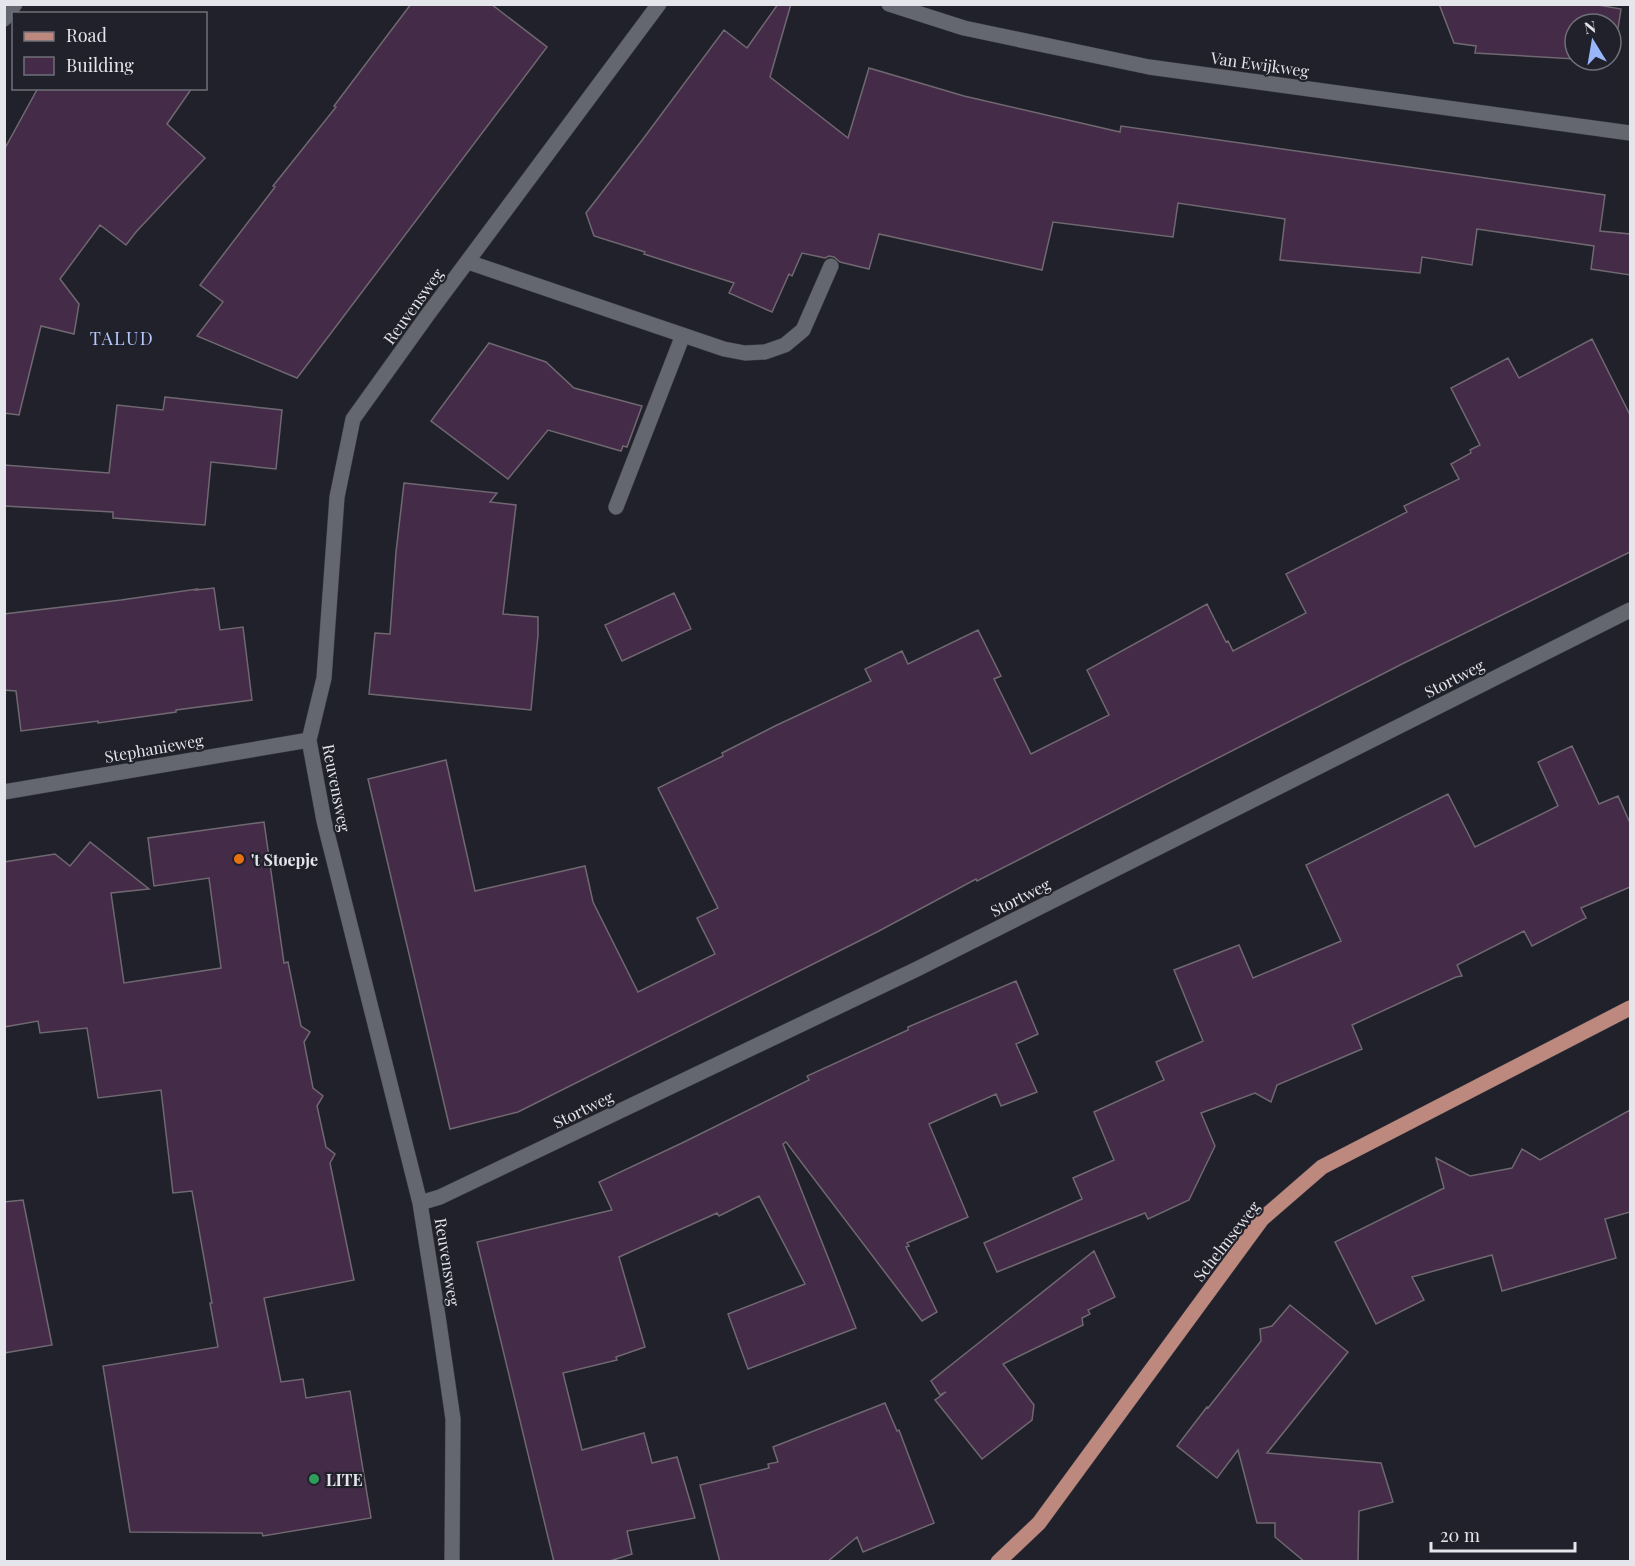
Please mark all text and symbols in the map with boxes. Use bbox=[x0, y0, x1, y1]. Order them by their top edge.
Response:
legend bbox=[12, 12, 207, 90]
north arrow bbox=[1563, 12, 1623, 72]
text: N bbox=[1582, 15, 1598, 38]
text: Road bbox=[66, 23, 107, 47]
street label: Van Ewijkweg bbox=[1208, 47, 1311, 81]
text: Building bbox=[66, 53, 134, 77]
street label: Reuvensweg bbox=[378, 263, 448, 348]
district label: TALUD bbox=[90, 326, 154, 350]
street label: Stortweg bbox=[1420, 654, 1488, 702]
street label: Stephanieweg bbox=[103, 729, 206, 767]
street label: Reuvensweg bbox=[318, 742, 356, 834]
place label: 't Stoepje bbox=[251, 849, 318, 870]
marker: 't Stoepje bbox=[232, 852, 246, 866]
street label: Stortweg bbox=[986, 873, 1054, 921]
street label: Stortweg bbox=[549, 1085, 617, 1133]
street label: Schelmseweg bbox=[1188, 1196, 1264, 1286]
street label: Reuvensweg bbox=[431, 1216, 465, 1308]
place label: LITE bbox=[326, 1469, 363, 1490]
marker: LITE bbox=[307, 1472, 321, 1486]
scale bar bbox=[1431, 1515, 1575, 1553]
text: 20 m bbox=[1440, 1523, 1480, 1547]

